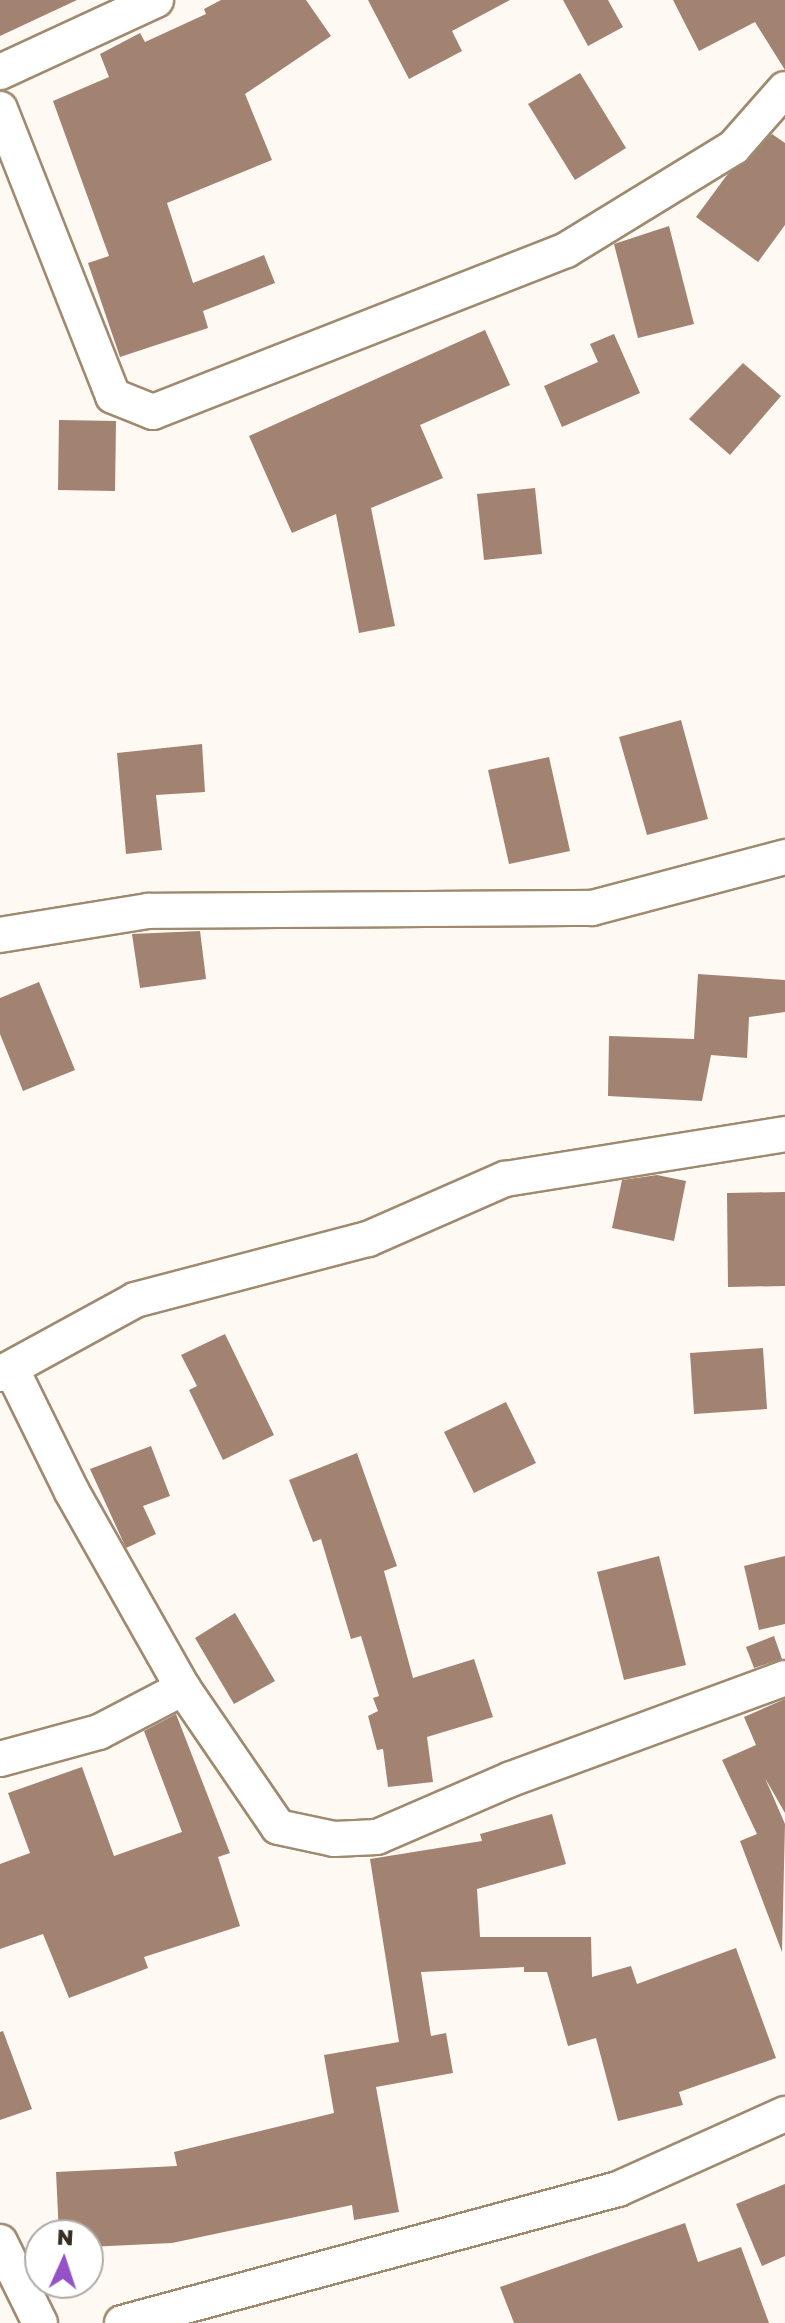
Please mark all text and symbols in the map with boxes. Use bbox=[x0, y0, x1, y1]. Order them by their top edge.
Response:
north arrow bbox=[24, 2219, 104, 2299]
text: N bbox=[56, 2223, 74, 2250]

